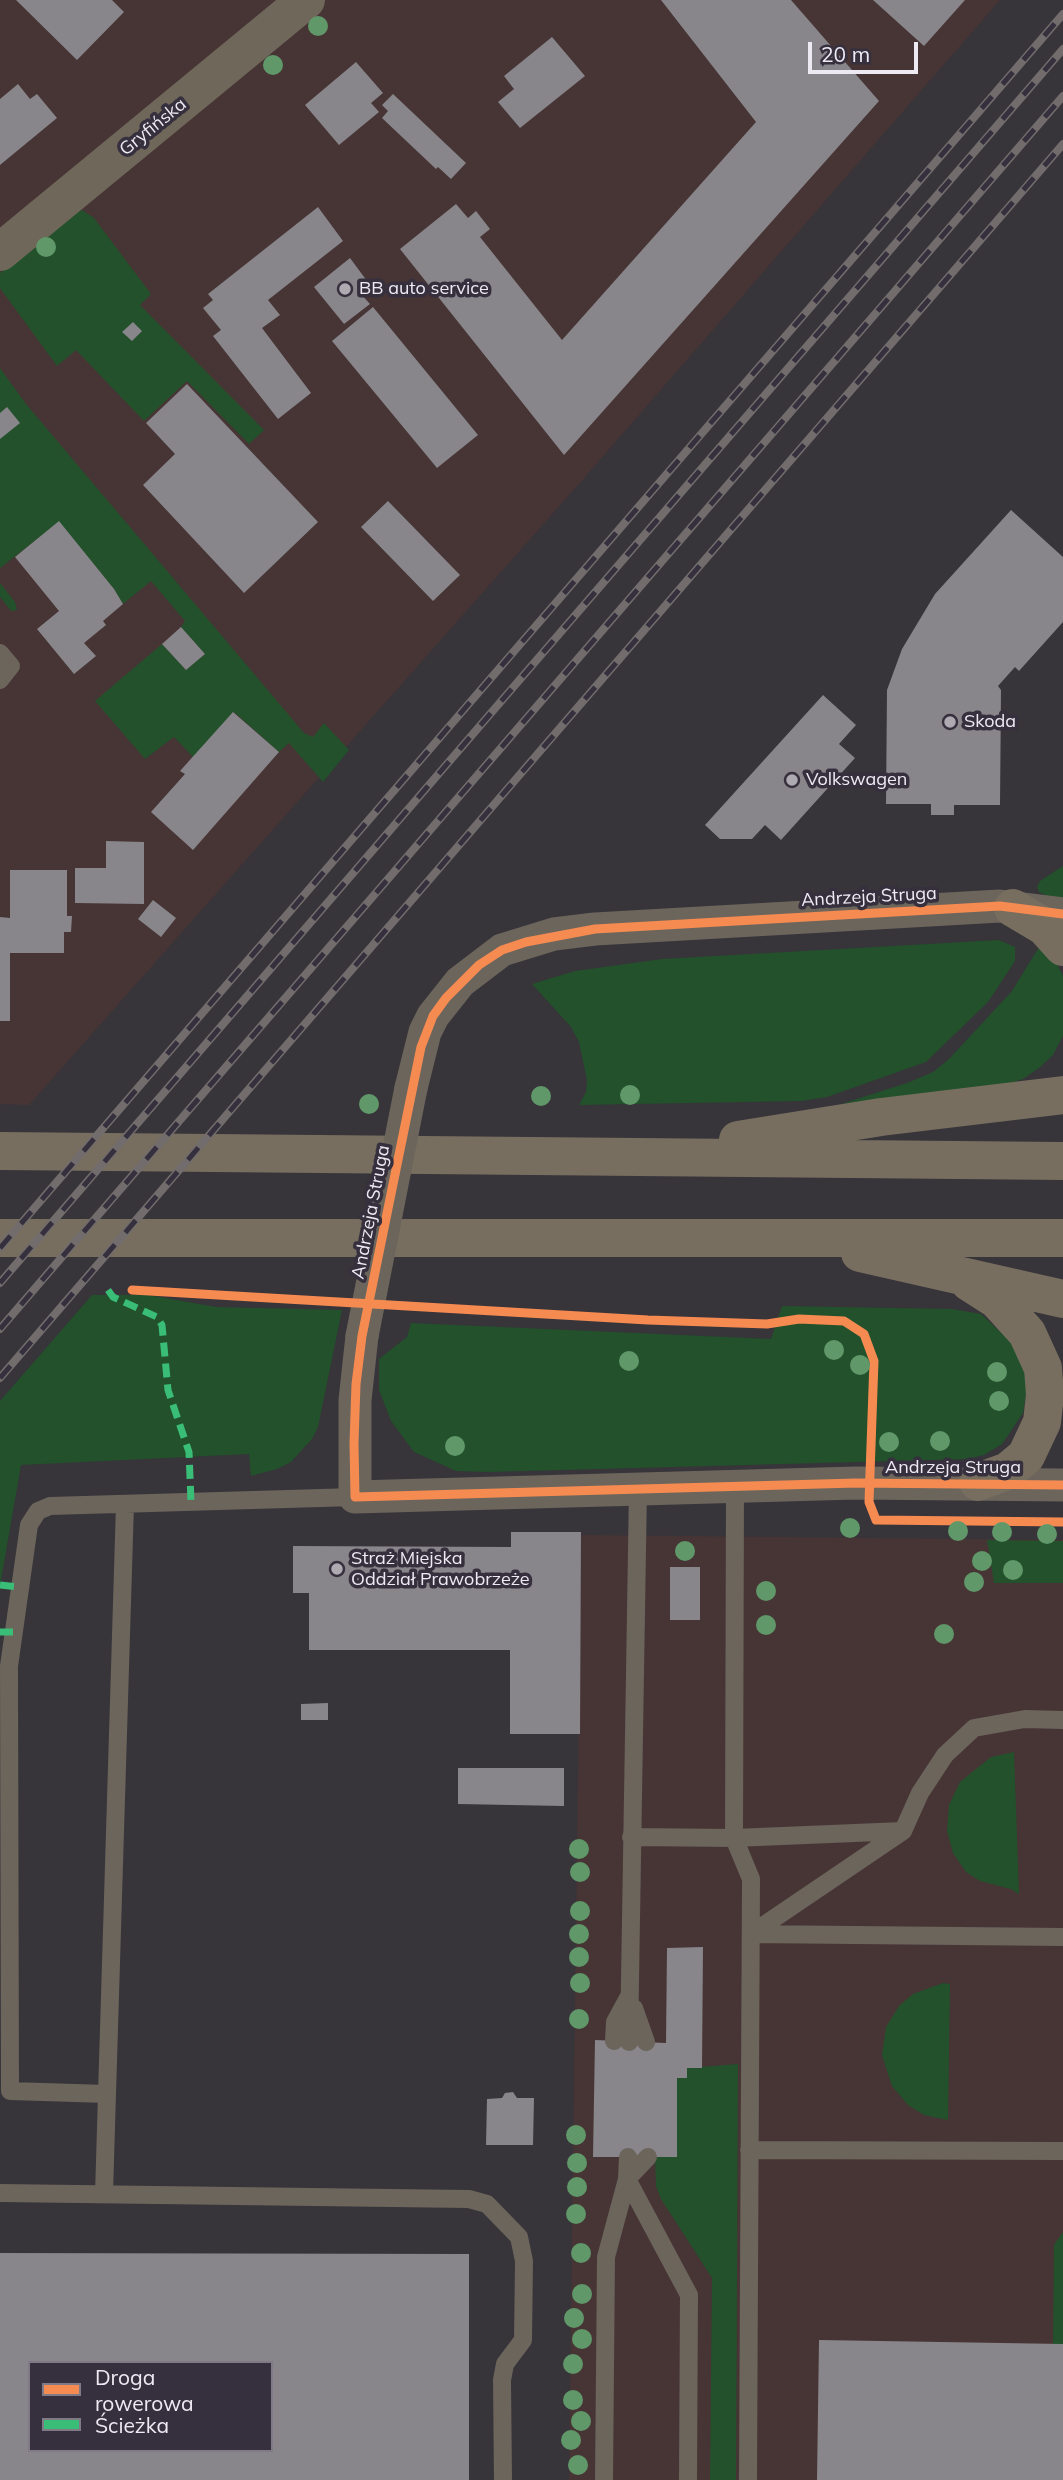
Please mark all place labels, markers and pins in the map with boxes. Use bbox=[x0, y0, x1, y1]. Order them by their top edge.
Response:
place label: BB auto service bbox=[359, 278, 489, 300]
marker: BB auto service bbox=[337, 281, 353, 297]
place label: Skoda bbox=[964, 711, 1016, 733]
marker: Skoda bbox=[942, 714, 958, 730]
place label: Volkswagen bbox=[806, 769, 907, 791]
marker: Volkswagen bbox=[784, 772, 800, 788]
place label: Straż Miejska Oddział Prawobrzeże bbox=[351, 1548, 530, 1590]
marker: Straż Miejska Oddział Prawobrzeże bbox=[329, 1561, 345, 1577]

